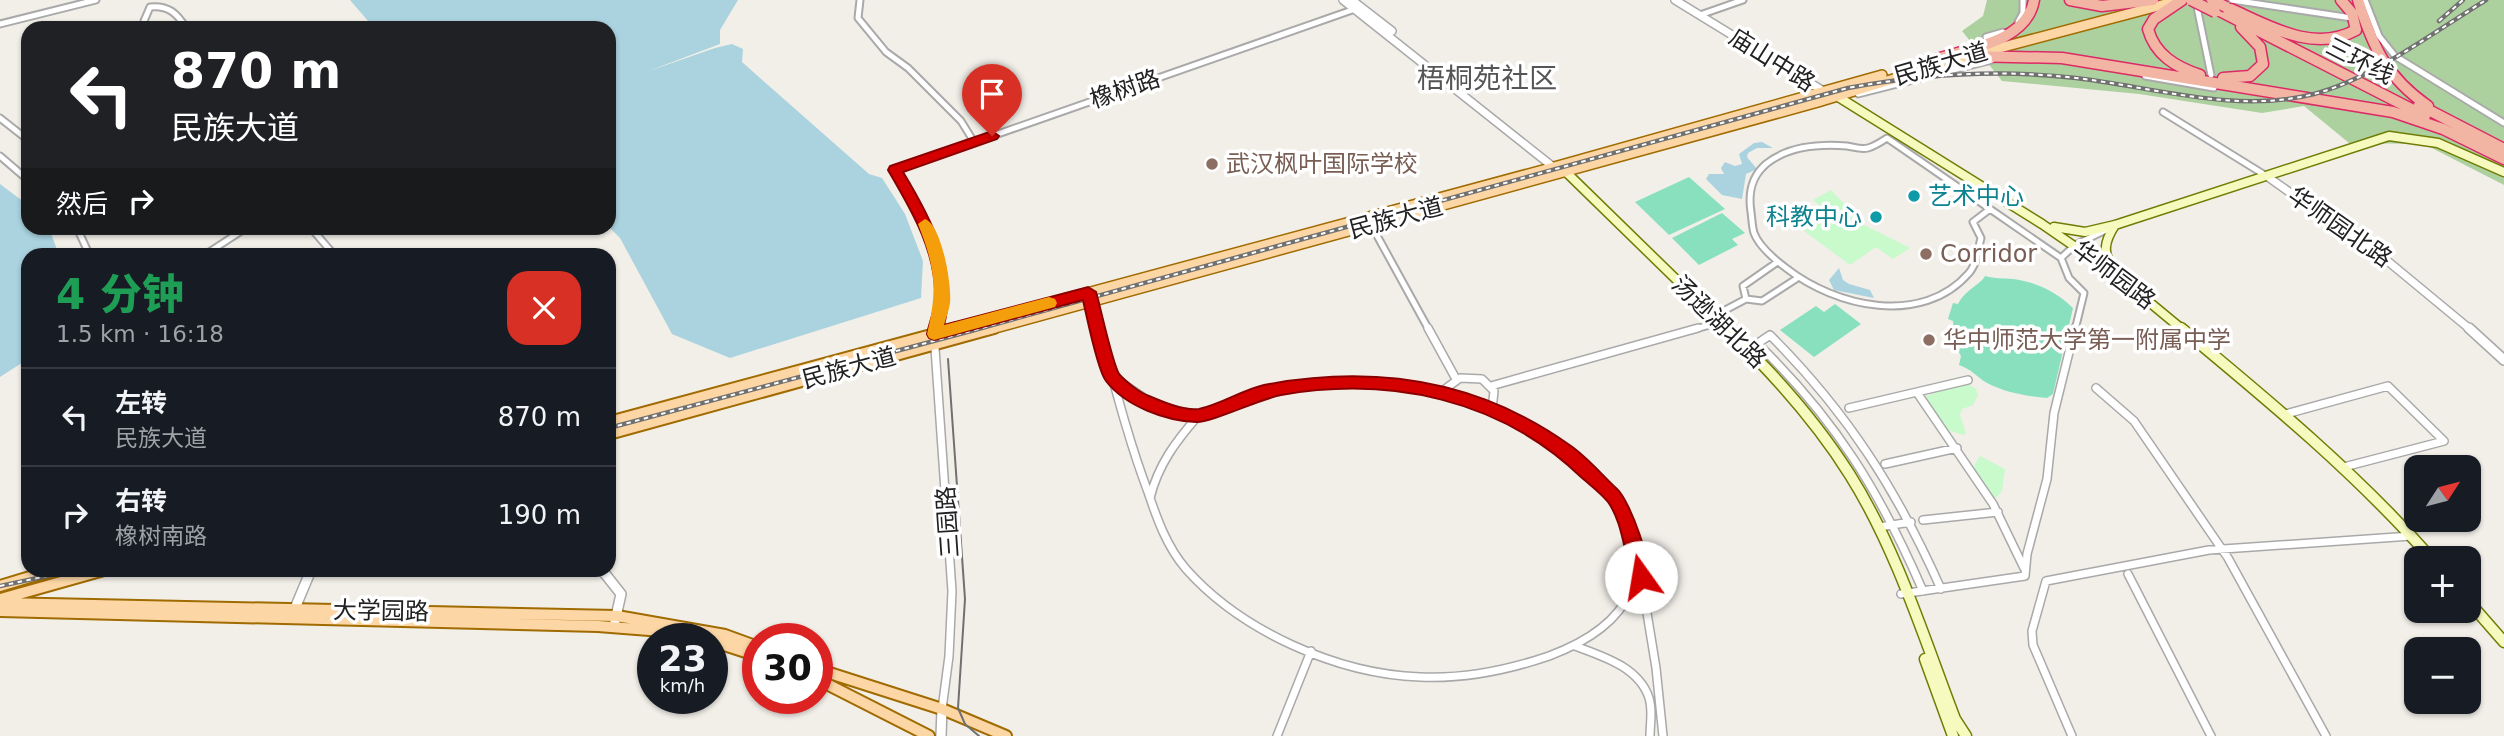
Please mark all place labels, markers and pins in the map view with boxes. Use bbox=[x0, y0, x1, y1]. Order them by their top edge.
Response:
pin bbox=[962, 64, 1022, 136]
place label: 武汉枫叶国际学校 bbox=[1226, 150, 1418, 178]
marker: 武汉枫叶国际学校 bbox=[1204, 156, 1220, 172]
place label: 艺术中心 bbox=[1928, 182, 2024, 210]
marker: 艺术中心 bbox=[1906, 188, 1922, 204]
place label: 科教中心 bbox=[1766, 203, 1862, 231]
marker: 科教中心 bbox=[1868, 209, 1884, 225]
place label: Corridor bbox=[1940, 240, 2037, 268]
marker: Corridor bbox=[1918, 246, 1934, 262]
place label: 华中师范大学第一附属中学 bbox=[1943, 326, 2231, 354]
marker: 华中师范大学第一附属中学 bbox=[1921, 332, 1937, 348]

